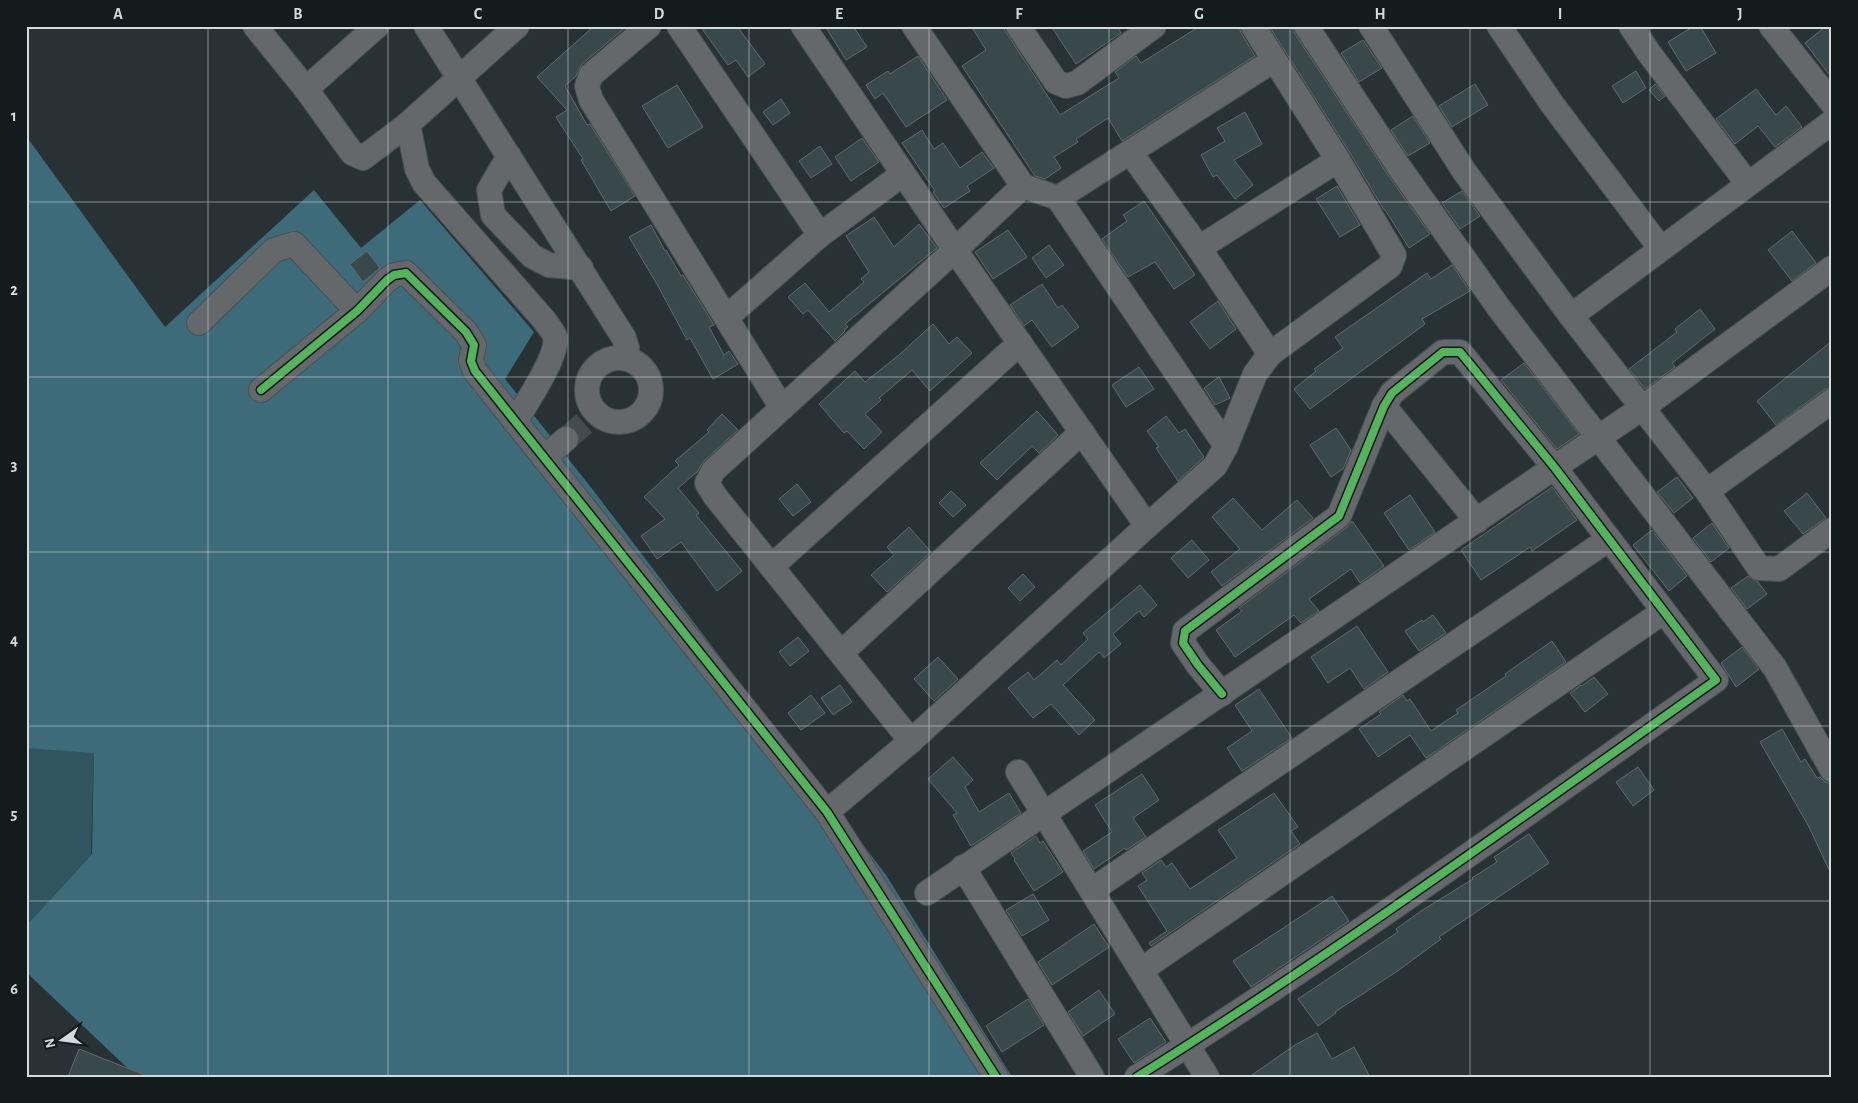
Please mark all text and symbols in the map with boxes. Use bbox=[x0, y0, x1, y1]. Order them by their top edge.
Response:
text: A bbox=[113, 6, 123, 22]
text: B bbox=[293, 6, 303, 22]
text: C bbox=[474, 6, 483, 22]
text: D bbox=[654, 6, 665, 22]
text: E bbox=[835, 6, 843, 22]
text: F bbox=[1015, 6, 1023, 22]
text: G bbox=[1194, 6, 1204, 22]
text: H bbox=[1374, 6, 1386, 22]
text: I bbox=[1558, 6, 1562, 22]
text: J bbox=[1737, 6, 1743, 22]
text: 1 bbox=[11, 108, 17, 124]
text: 2 bbox=[10, 282, 18, 298]
text: 3 bbox=[11, 457, 18, 473]
text: 4 bbox=[10, 632, 18, 648]
text: 5 bbox=[11, 806, 18, 822]
text: 6 bbox=[10, 981, 18, 997]
north arrow bbox=[38, 1016, 88, 1066]
text: N bbox=[42, 1036, 58, 1049]

